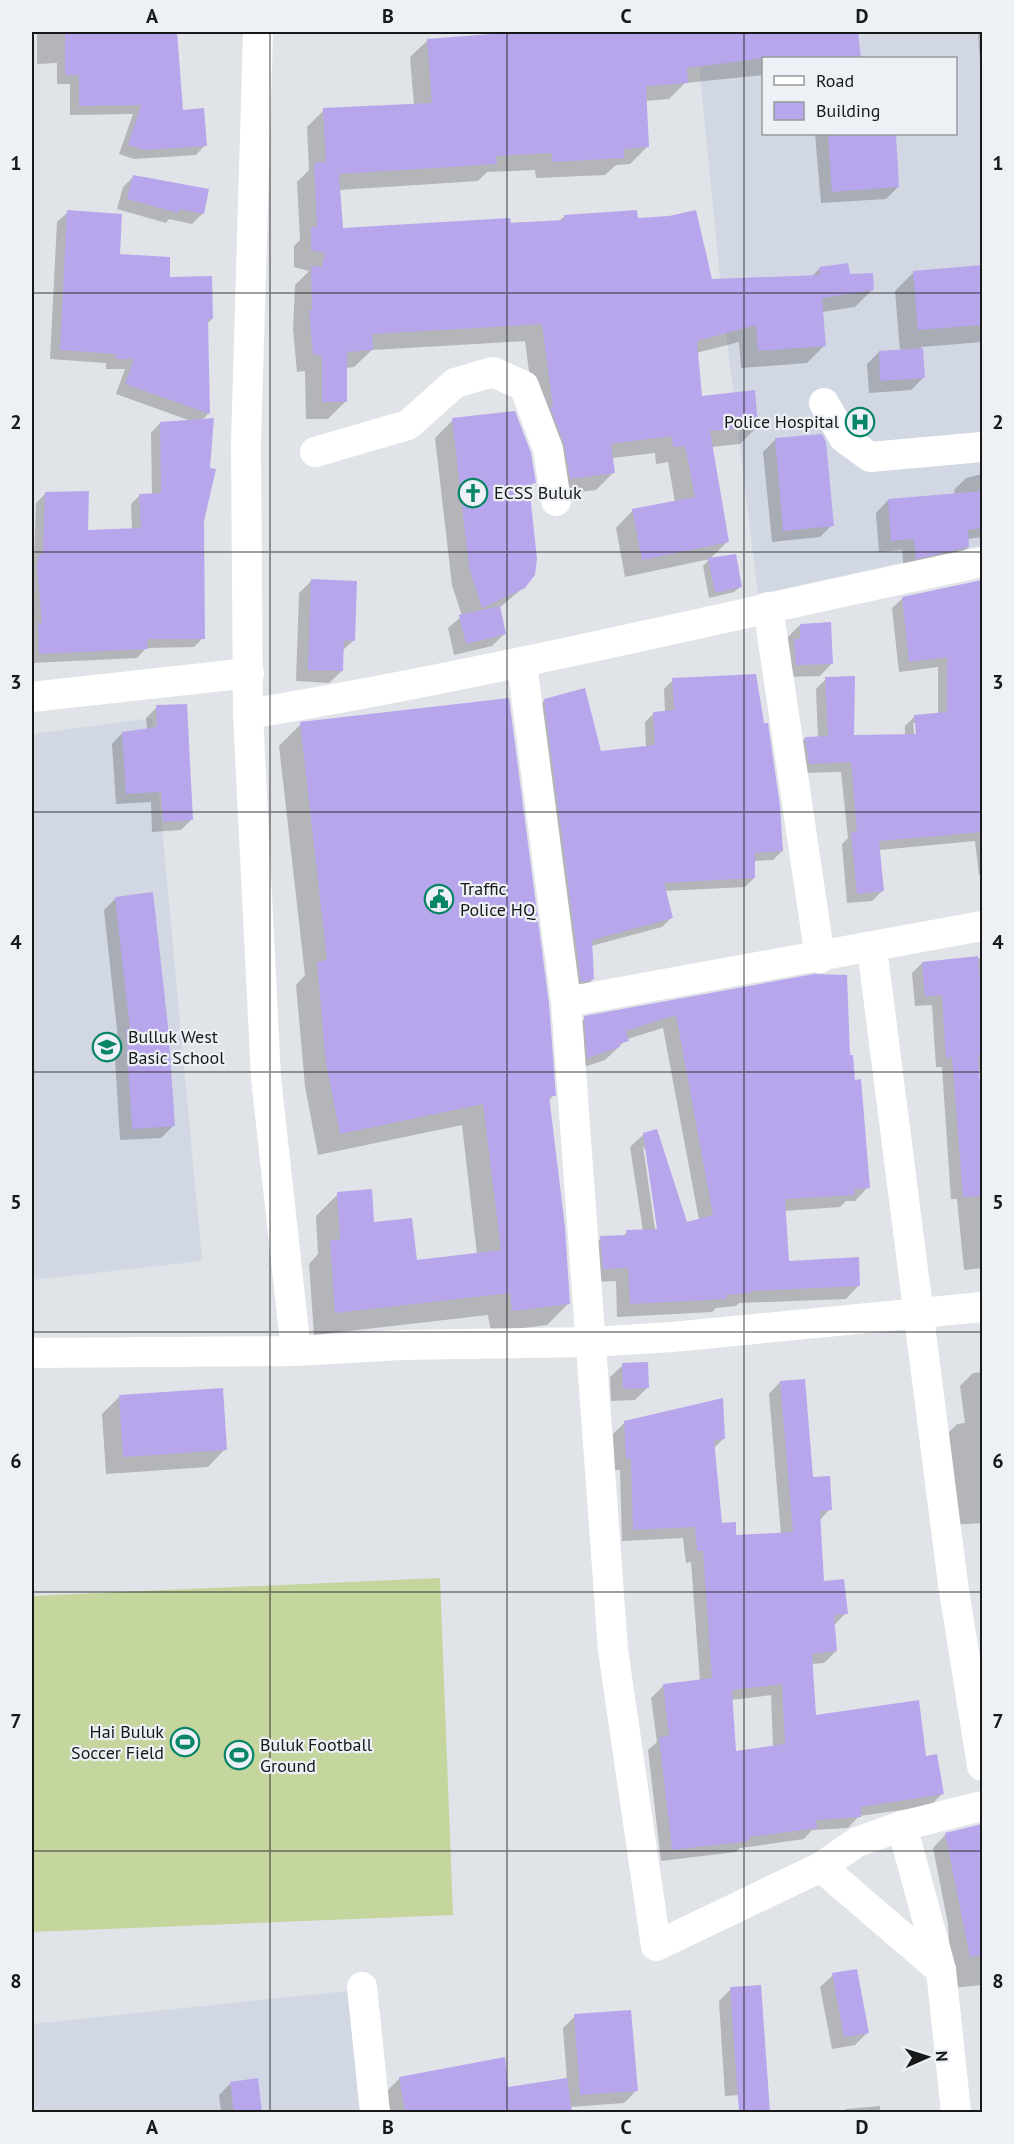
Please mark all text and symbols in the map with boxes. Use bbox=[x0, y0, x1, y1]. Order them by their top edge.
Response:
text: A bbox=[146, 3, 159, 29]
text: B bbox=[382, 3, 394, 29]
text: C bbox=[620, 3, 632, 29]
text: D bbox=[856, 3, 869, 29]
legend bbox=[762, 57, 957, 135]
text: Road bbox=[816, 69, 854, 92]
text: Building bbox=[816, 99, 880, 122]
text: 1 bbox=[10, 150, 22, 176]
text: 1 bbox=[992, 150, 1004, 176]
hospital icon: Police Hospital bbox=[844, 406, 876, 438]
text: 2 bbox=[10, 409, 22, 435]
text: 2 bbox=[992, 409, 1004, 435]
place label: Police Hospital bbox=[724, 410, 840, 433]
church icon: ECSS Buluk bbox=[457, 477, 489, 509]
place label: ECSS Buluk bbox=[494, 481, 582, 504]
text: 3 bbox=[10, 669, 22, 695]
text: 3 bbox=[992, 669, 1004, 695]
place label: Traffic Police HQ bbox=[460, 877, 536, 921]
public building icon: Traffic Police HQ bbox=[423, 883, 455, 915]
text: 4 bbox=[10, 929, 22, 955]
text: 4 bbox=[992, 929, 1004, 955]
place label: Bulluk West Basic School bbox=[128, 1025, 225, 1069]
school or university icon: Bulluk West Basic School bbox=[91, 1031, 123, 1063]
text: 5 bbox=[10, 1189, 22, 1215]
text: 5 bbox=[992, 1189, 1004, 1215]
text: 6 bbox=[10, 1448, 22, 1474]
text: 6 bbox=[992, 1448, 1004, 1474]
text: 7 bbox=[10, 1708, 22, 1734]
text: 7 bbox=[992, 1708, 1004, 1734]
place label: Hai Buluk Soccer Field bbox=[71, 1720, 164, 1764]
sports icon: Hai Buluk Soccer Field bbox=[169, 1726, 201, 1758]
place label: Buluk Football Ground bbox=[260, 1733, 373, 1777]
sports icon: Buluk Football Ground bbox=[223, 1739, 255, 1771]
text: 8 bbox=[10, 1968, 22, 1994]
text: 8 bbox=[992, 1968, 1004, 1994]
north arrow bbox=[897, 2027, 957, 2087]
text: N bbox=[932, 2050, 952, 2062]
text: A bbox=[146, 2114, 159, 2140]
text: B bbox=[382, 2114, 394, 2140]
text: C bbox=[620, 2114, 632, 2140]
text: D bbox=[856, 2114, 869, 2140]

